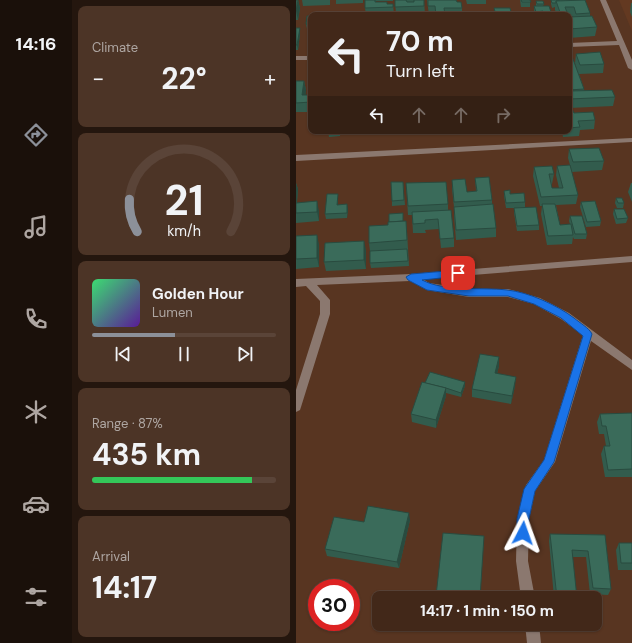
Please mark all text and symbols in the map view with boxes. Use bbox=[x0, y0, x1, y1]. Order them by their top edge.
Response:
text: 70 m bbox=[386, 23, 454, 60]
icon: left bbox=[320, 28, 372, 80]
text: 14:16 bbox=[16, 32, 56, 56]
text: Climate bbox=[92, 39, 138, 56]
text: 22° bbox=[161, 59, 207, 98]
text: Turn left bbox=[386, 59, 455, 83]
text: − bbox=[92, 64, 104, 93]
text: + bbox=[264, 64, 276, 93]
icon: left bbox=[366, 104, 388, 126]
icon: ahead bbox=[408, 104, 430, 126]
icon: ahead bbox=[450, 104, 472, 126]
icon: right bbox=[492, 104, 514, 126]
icon: directions bbox=[22, 121, 50, 149]
text: 21 bbox=[164, 174, 204, 228]
icon: music bbox=[22, 213, 50, 241]
text: km/h bbox=[167, 222, 201, 240]
pin bbox=[441, 256, 475, 290]
icon: arrive bbox=[447, 262, 469, 284]
text: Golden Hour bbox=[152, 284, 244, 304]
text: Lumen bbox=[152, 304, 193, 321]
icon: phone bbox=[22, 305, 50, 333]
icon: previous bbox=[112, 343, 134, 365]
icon: pause bbox=[173, 343, 195, 365]
icon: next bbox=[234, 343, 256, 365]
icon: climate bbox=[22, 398, 50, 426]
text: Range · 87% bbox=[92, 415, 163, 432]
text: 435 km bbox=[92, 435, 201, 474]
icon: car bbox=[22, 490, 50, 518]
position arrow bbox=[502, 512, 544, 554]
text: Arrival bbox=[92, 548, 130, 565]
text: 14:17 bbox=[92, 568, 157, 607]
speed limit sign: 30 bbox=[308, 579, 360, 631]
icon: filters bbox=[22, 583, 50, 611]
text: 14:17 · 1 min · 150 m bbox=[420, 601, 554, 621]

